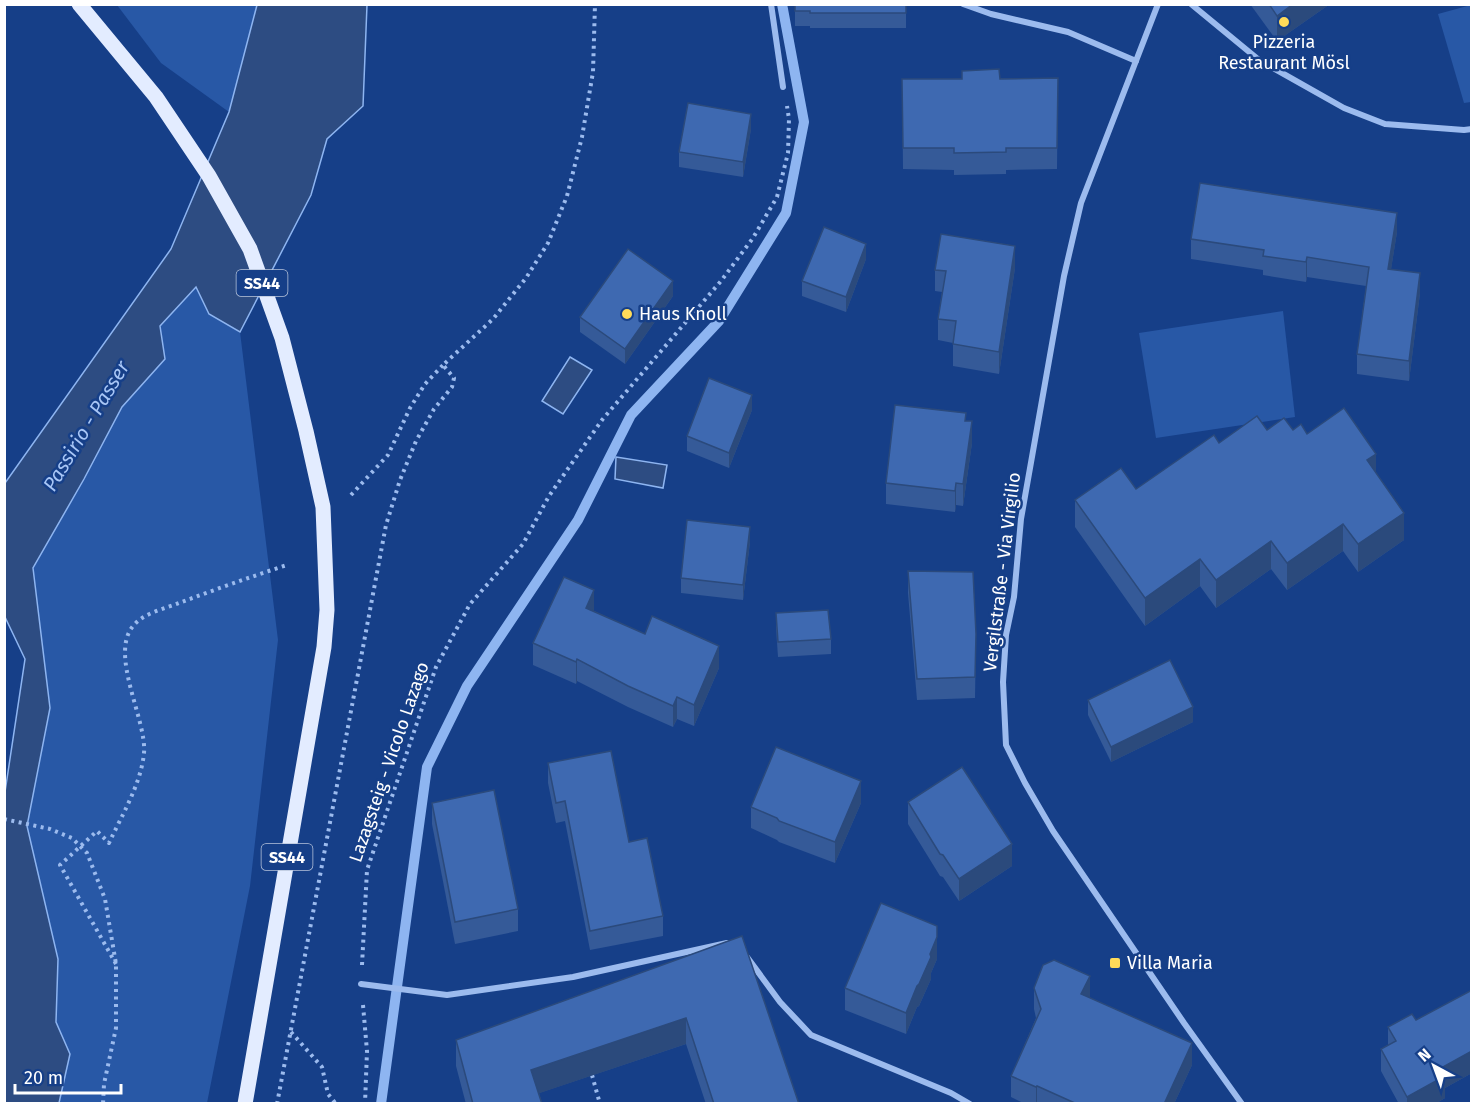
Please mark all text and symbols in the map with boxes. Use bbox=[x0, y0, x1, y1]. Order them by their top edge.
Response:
marker: Pizzeria Restaurant Mösl bbox=[1277, 15, 1291, 29]
place label: Pizzeria Restaurant Mösl bbox=[1218, 31, 1350, 74]
road number: SS44 bbox=[236, 270, 288, 296]
place label: Haus Knoll bbox=[639, 303, 727, 325]
marker: Haus Knoll bbox=[620, 307, 634, 321]
water label: Passirio - Passer bbox=[38, 355, 135, 495]
street label: Vergilstraße - Via Virgilio bbox=[979, 471, 1025, 673]
street label: Lazagsteig - Vicolo Lazago bbox=[344, 659, 434, 865]
road number: SS44 bbox=[262, 844, 312, 870]
place label: Villa Maria bbox=[1127, 952, 1213, 974]
marker: Villa Maria bbox=[1108, 956, 1122, 970]
north arrow bbox=[1404, 1036, 1464, 1096]
text: N bbox=[1414, 1044, 1435, 1066]
scale bar bbox=[15, 1057, 122, 1095]
text: 20 m bbox=[24, 1067, 63, 1089]

